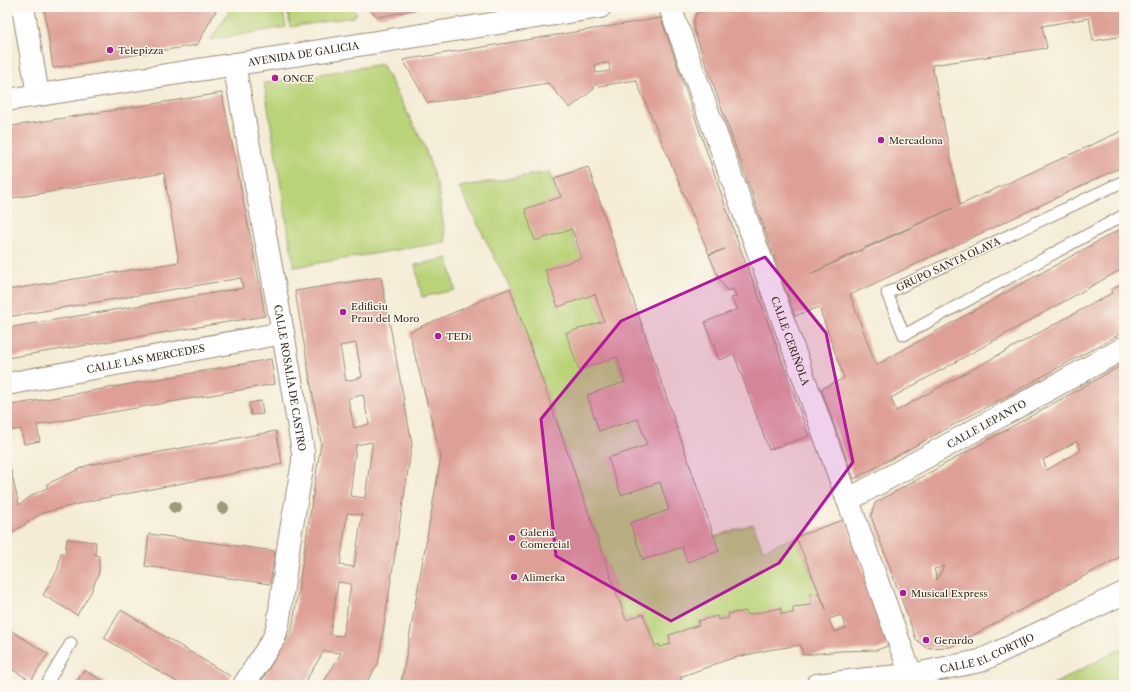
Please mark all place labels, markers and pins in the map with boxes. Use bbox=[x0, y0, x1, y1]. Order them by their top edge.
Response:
place label: Telepizza bbox=[118, 44, 164, 57]
marker: Telepizza bbox=[105, 45, 115, 55]
place label: ONCE bbox=[283, 72, 314, 85]
marker: ONCE bbox=[270, 73, 280, 83]
place label: Mercadona bbox=[889, 134, 944, 147]
marker: Mercadona bbox=[876, 135, 886, 145]
place label: Edificiu Prau del Moro bbox=[351, 300, 419, 325]
marker: Edificiu Prau del Moro bbox=[338, 307, 348, 317]
place label: TEDi bbox=[446, 330, 472, 343]
marker: TEDi bbox=[433, 331, 443, 341]
place label: Galeria Comercial bbox=[520, 526, 569, 551]
marker: Galeria Comercial bbox=[507, 533, 517, 543]
place label: Alimerka bbox=[521, 571, 566, 584]
marker: Alimerka bbox=[509, 572, 519, 582]
place label: Musical Express bbox=[911, 587, 988, 600]
marker: Musical Express bbox=[898, 588, 908, 598]
place label: Gerardo bbox=[934, 634, 973, 647]
marker: Gerardo bbox=[921, 635, 931, 645]

